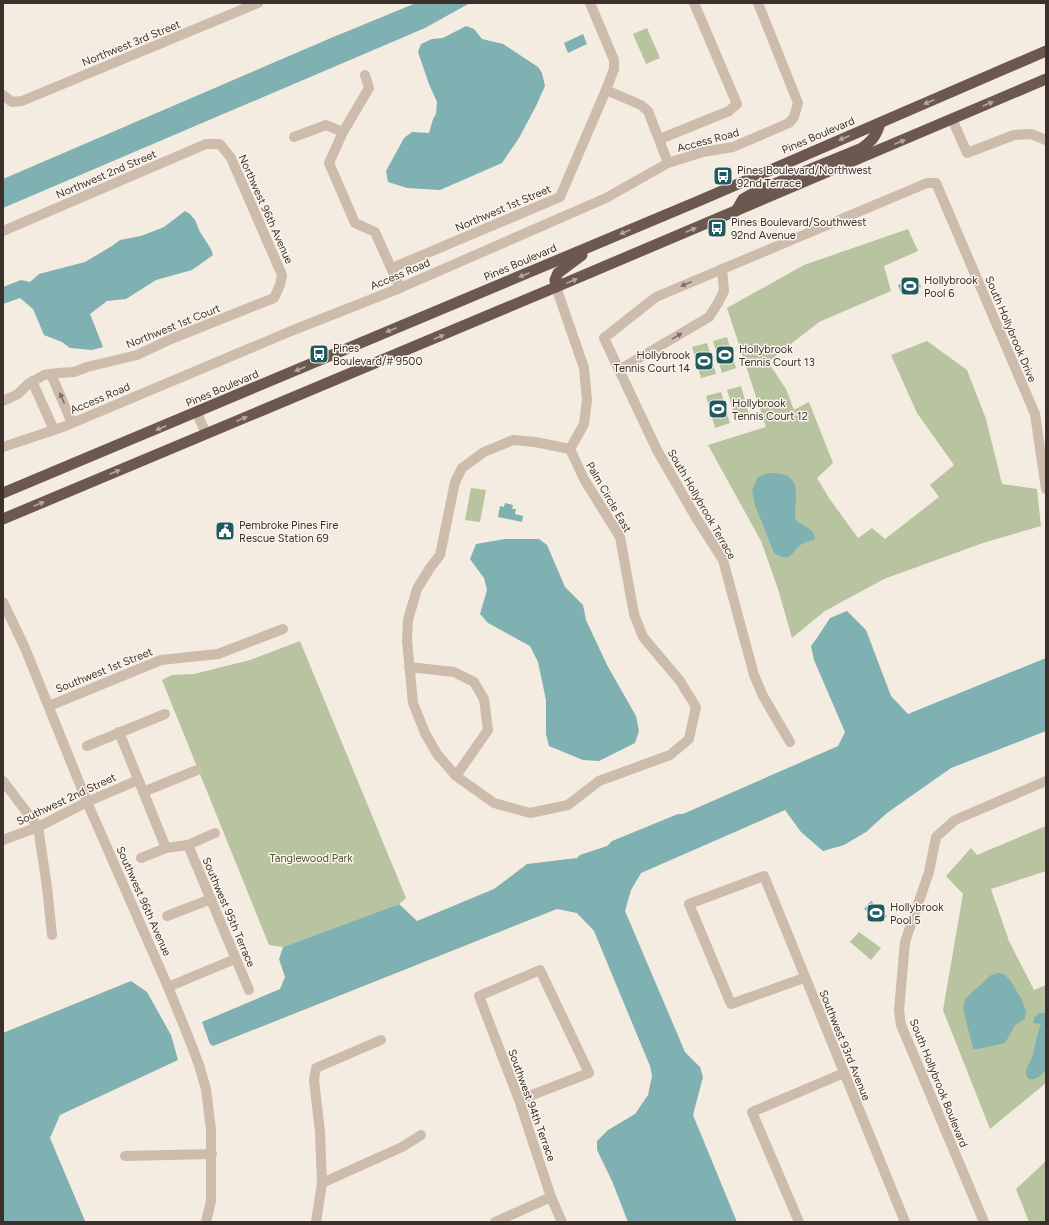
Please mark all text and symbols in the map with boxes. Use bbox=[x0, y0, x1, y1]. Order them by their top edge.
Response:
street label: Northwest 3rd Street bbox=[80, 18, 182, 69]
one-way arrow bbox=[923, 99, 935, 105]
one-way arrow bbox=[983, 101, 994, 107]
street label: Pines Boulevard bbox=[780, 114, 857, 157]
street label: Access Road bbox=[676, 126, 741, 155]
one-way arrow bbox=[837, 136, 849, 142]
one-way arrow bbox=[894, 138, 906, 144]
street label: Northwest 2nd Street bbox=[54, 147, 158, 201]
street label: Northwest 96th Avenue bbox=[236, 153, 295, 266]
place label: Pines Boulevard/Northwest 92nd Terrace bbox=[737, 164, 872, 190]
bus stop icon: Pines Boulevard/Northwest 92nd Terrace bbox=[712, 165, 734, 187]
street label: Northwest 1st Street bbox=[453, 182, 553, 235]
place label: Pines Boulevard/Southwest 92nd Avenue bbox=[731, 216, 866, 242]
bus stop icon: Pines Boulevard/Southwest 92nd Avenue bbox=[706, 217, 728, 239]
one-way arrow bbox=[686, 227, 697, 233]
one-way arrow bbox=[619, 229, 631, 235]
street label: Pines Boulevard bbox=[482, 241, 559, 284]
street label: Access Road bbox=[368, 256, 432, 293]
one-way arrow bbox=[518, 272, 530, 278]
place label: Hollybrook Pool 6 bbox=[924, 274, 978, 300]
street label: South Hollybrook Drive bbox=[982, 274, 1039, 384]
sports icon: Hollybrook Pool 6 bbox=[899, 275, 921, 297]
one-way arrow bbox=[566, 278, 577, 284]
one-way arrow bbox=[680, 282, 692, 288]
street label: Northwest 1st Court bbox=[124, 302, 222, 351]
one-way arrow bbox=[385, 328, 397, 334]
one-way arrow bbox=[433, 333, 445, 339]
one-way arrow bbox=[671, 333, 683, 340]
place label: Pines Boulevard/# 9500 bbox=[333, 342, 422, 368]
bus stop icon: Pines Boulevard/# 9500 bbox=[308, 343, 330, 365]
place label: Hollybrook Tennis Court 13 bbox=[739, 343, 815, 369]
sports icon: Hollybrook Tennis Court 13 bbox=[714, 344, 736, 366]
place label: Hollybrook Tennis Court 14 bbox=[614, 349, 691, 375]
sports icon: Hollybrook Tennis Court 14 bbox=[693, 350, 715, 372]
one-way arrow bbox=[295, 366, 306, 372]
street label: Pines Boulevard bbox=[184, 367, 261, 410]
street label: Access Road bbox=[68, 380, 132, 417]
one-way arrow bbox=[58, 392, 64, 404]
place label: Hollybrook Tennis Court 12 bbox=[732, 397, 808, 423]
sports icon: Hollybrook Tennis Court 12 bbox=[707, 398, 729, 420]
one-way arrow bbox=[236, 416, 247, 422]
one-way arrow bbox=[154, 425, 166, 431]
street label: South Hollybrook Terrace bbox=[665, 447, 738, 562]
street label: Palm Circle East bbox=[583, 460, 634, 535]
one-way arrow bbox=[109, 469, 121, 475]
one-way arrow bbox=[33, 501, 45, 507]
place label: Pembroke Pines Fire Rescue Station 69 bbox=[239, 519, 338, 545]
public building icon: Pembroke Pines Fire Rescue Station 69 bbox=[214, 520, 236, 542]
street label: Southwest 1st Street bbox=[54, 645, 155, 696]
street label: Southwest 2nd Street bbox=[14, 771, 118, 828]
street label: Southwest 96th Avenue bbox=[113, 844, 174, 958]
park label: Tanglewood Park bbox=[269, 852, 353, 865]
street label: Southwest 95th Terrace bbox=[200, 855, 258, 969]
place label: Hollybrook Pool 5 bbox=[890, 901, 944, 927]
sports icon: Hollybrook Pool 5 bbox=[865, 902, 887, 924]
street label: Southwest 93rd Avenue bbox=[816, 988, 873, 1102]
street label: South Hollybrook Boulevard bbox=[907, 1017, 970, 1149]
street label: Southwest 94th Terrace bbox=[505, 1047, 558, 1163]

